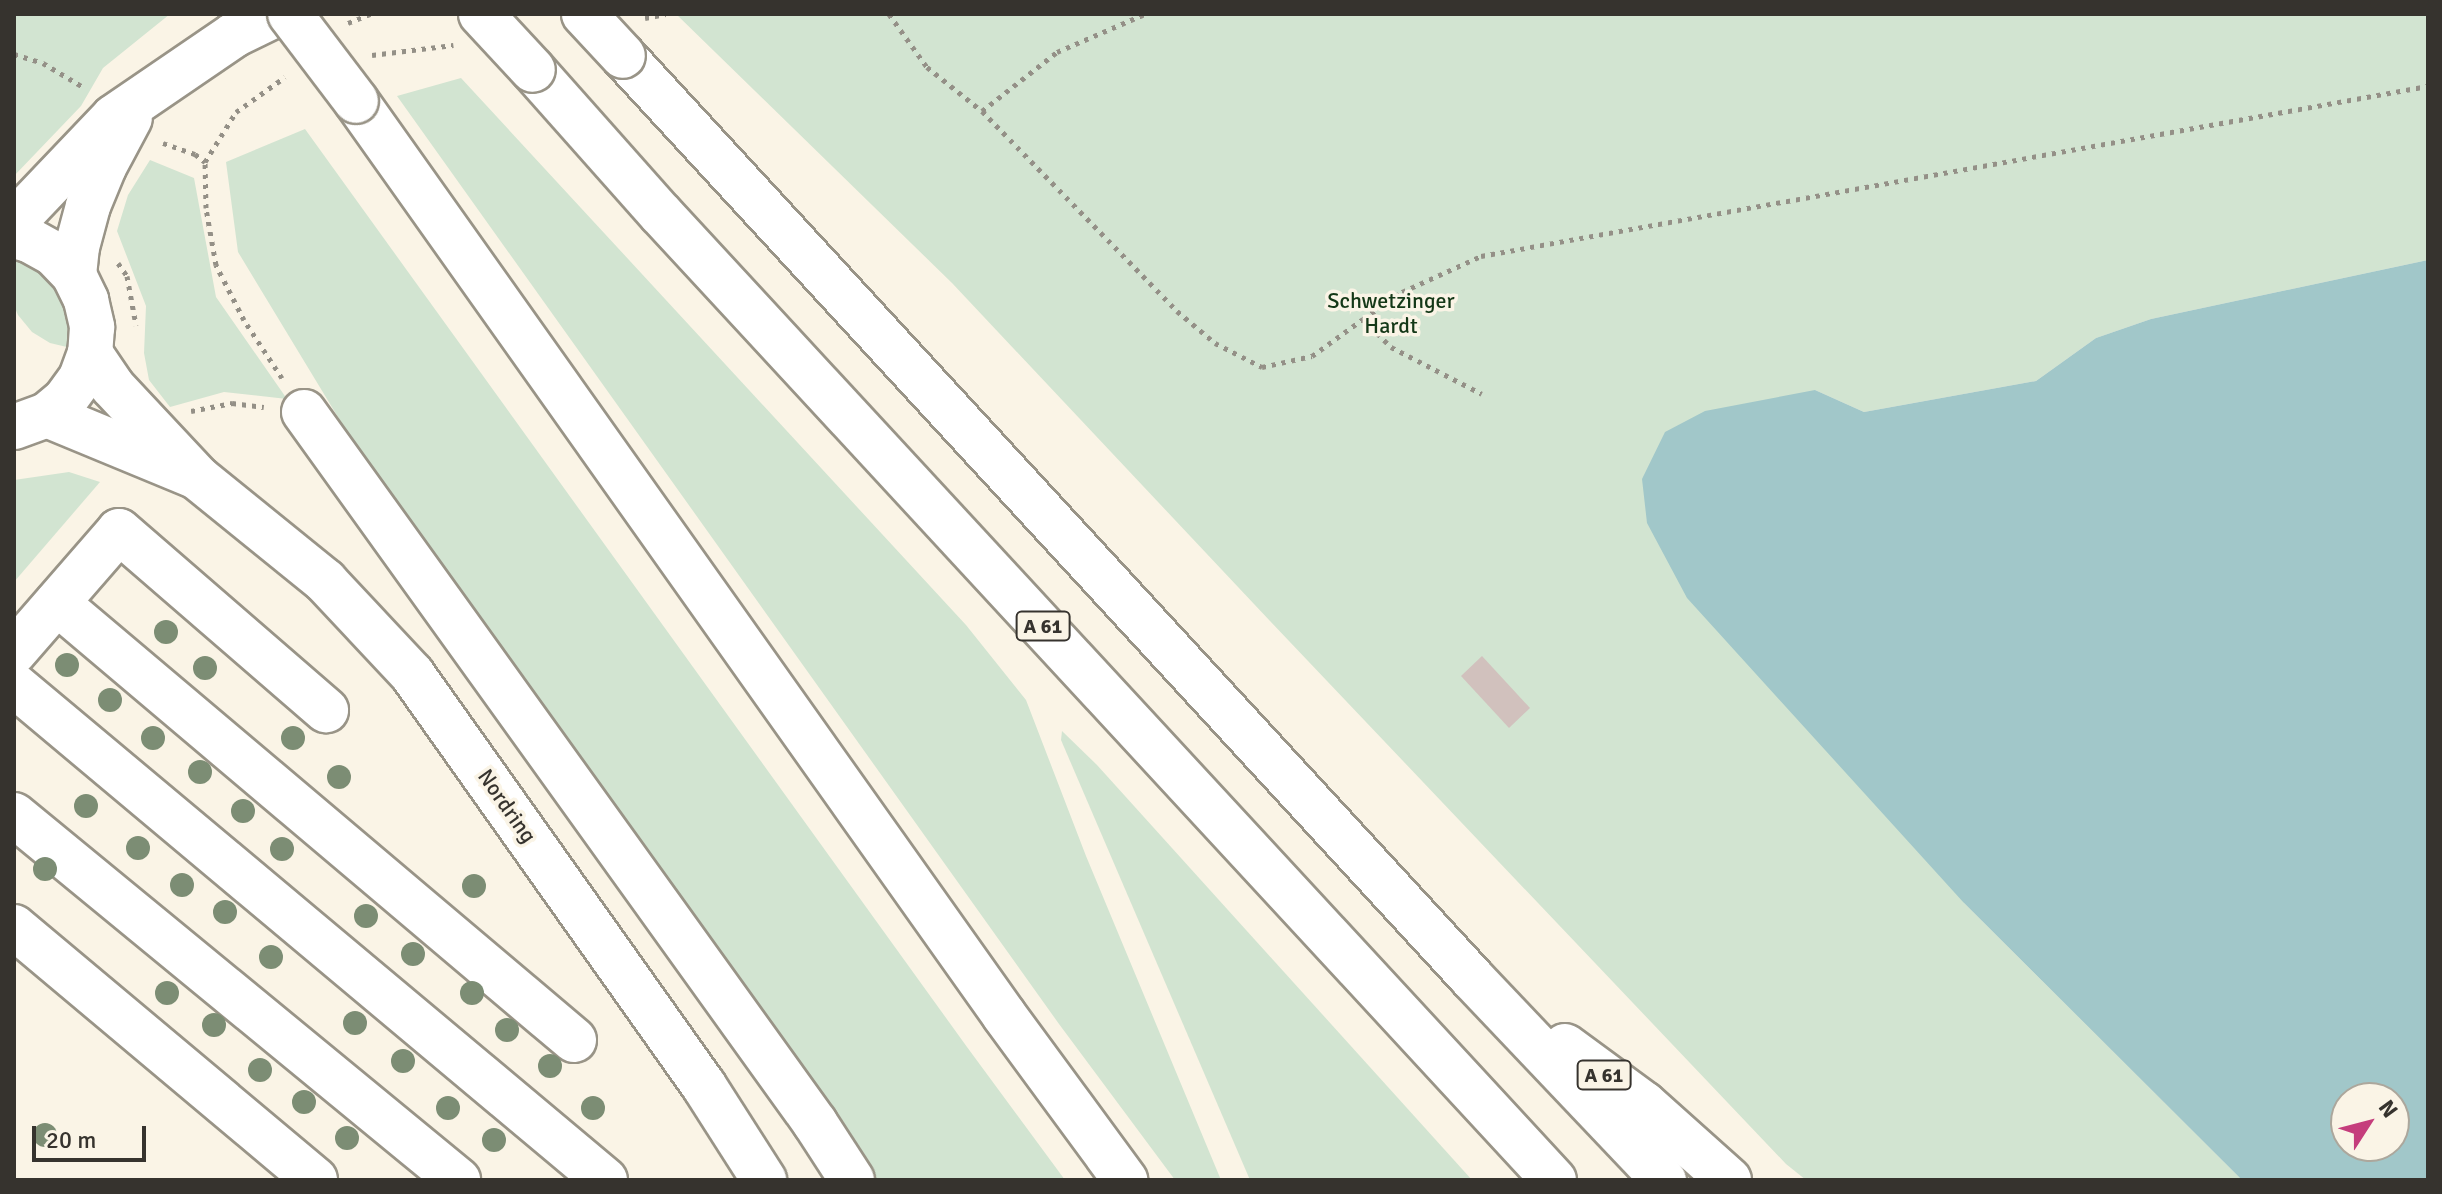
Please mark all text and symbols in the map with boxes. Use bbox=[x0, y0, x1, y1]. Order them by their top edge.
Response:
park label: Schwetzinger Hardt bbox=[1327, 287, 1455, 338]
road number: A 61 bbox=[1015, 610, 1071, 642]
street label: Nordring bbox=[472, 764, 542, 848]
road number: A 61 bbox=[1576, 1059, 1632, 1091]
north arrow bbox=[2330, 1082, 2410, 1162]
text: N bbox=[2373, 1095, 2404, 1123]
scale bar bbox=[36, 1110, 150, 1160]
text: 20 m bbox=[46, 1125, 96, 1155]

